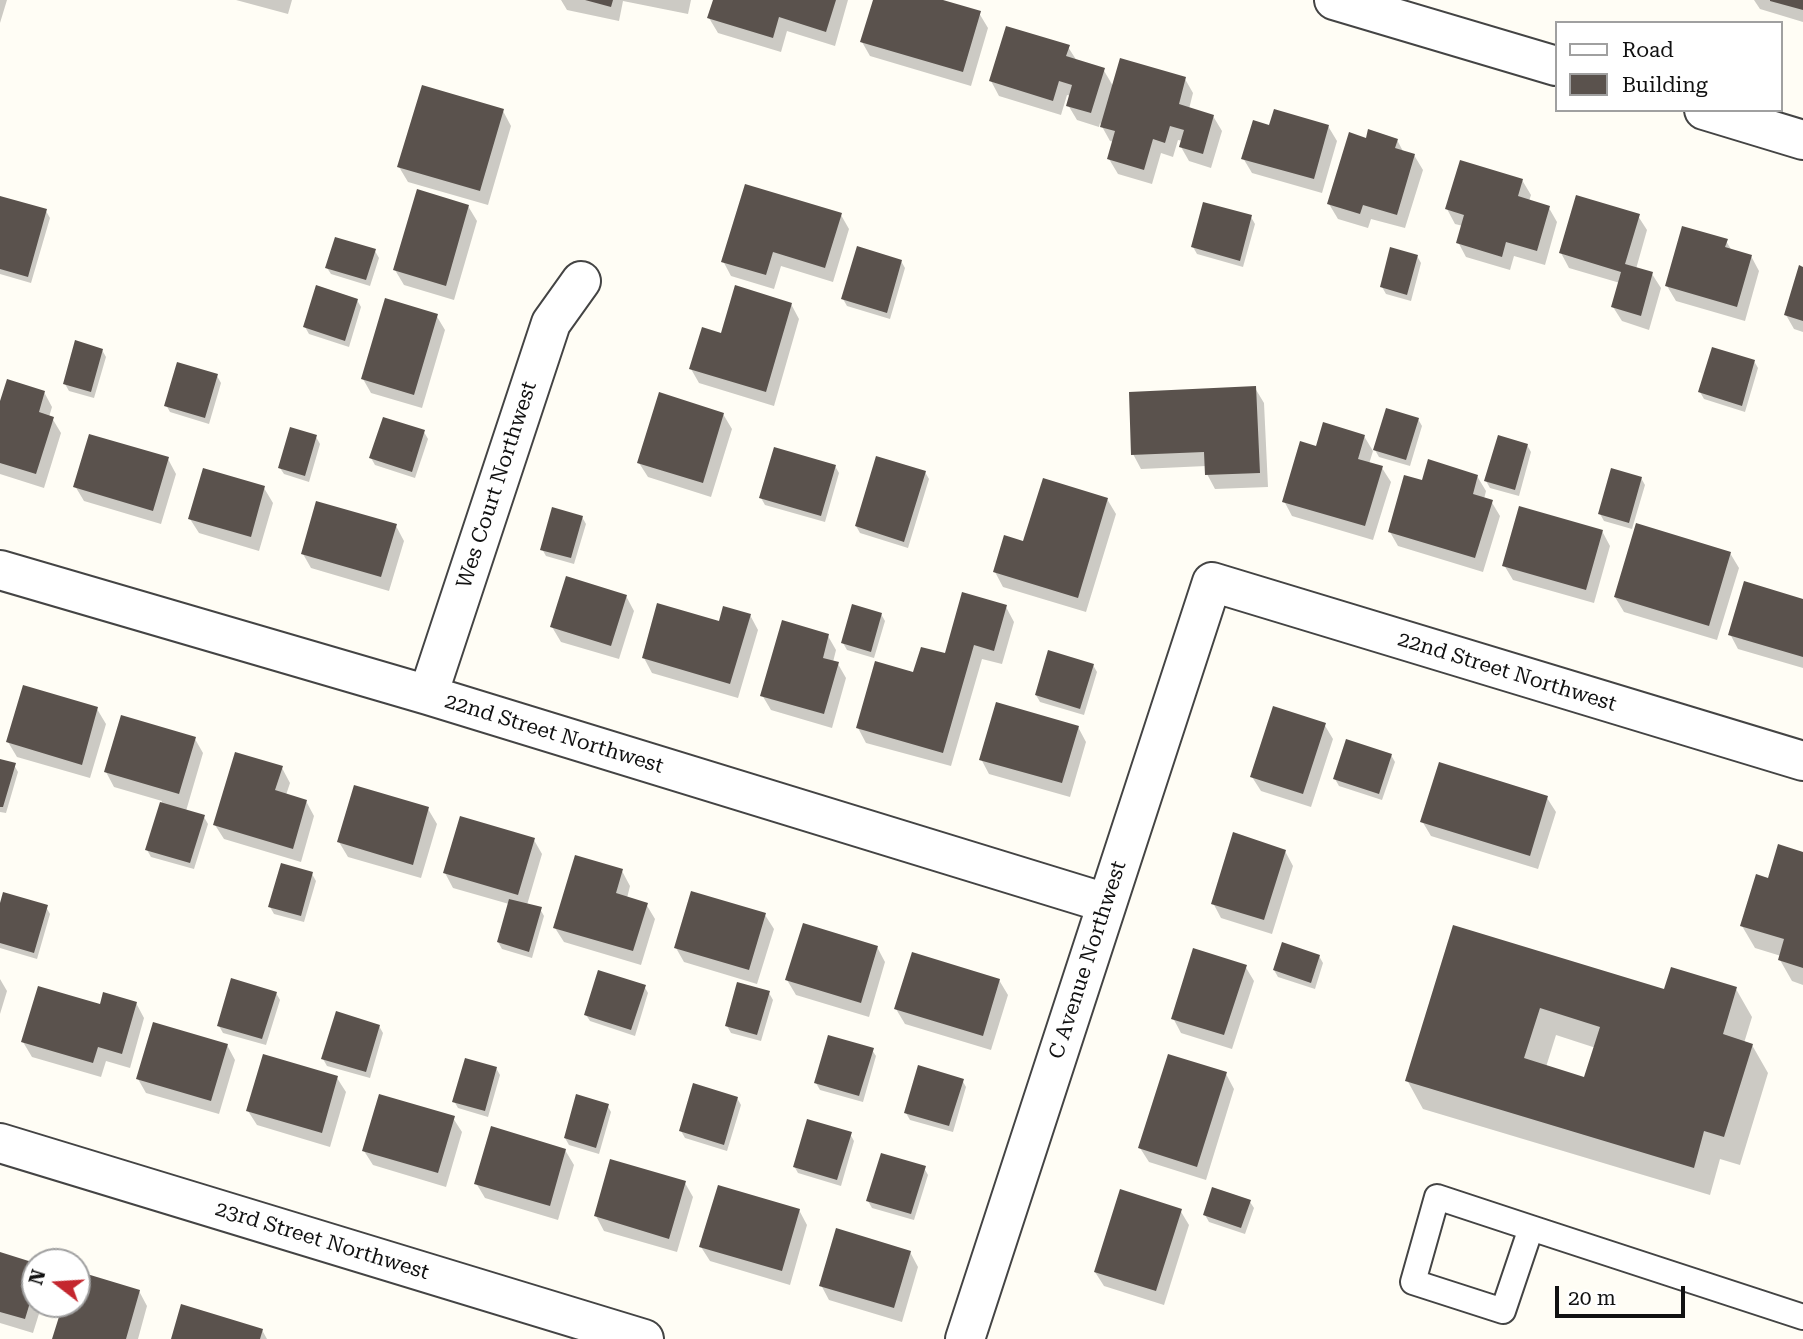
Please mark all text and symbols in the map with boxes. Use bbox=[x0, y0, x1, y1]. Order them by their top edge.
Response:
legend bbox=[1554, 21, 1782, 112]
text: Road bbox=[1622, 38, 1674, 62]
text: Building bbox=[1622, 73, 1708, 97]
street label: Wes Court Northwest bbox=[452, 378, 542, 592]
street label: 22nd Street Northwest bbox=[1395, 627, 1619, 717]
street label: 22nd Street Northwest bbox=[442, 689, 666, 779]
street label: C Avenue Northwest bbox=[1044, 858, 1132, 1062]
street label: 23rd Street Northwest bbox=[212, 1196, 432, 1286]
north arrow bbox=[21, 1248, 91, 1318]
text: N bbox=[24, 1267, 50, 1288]
scale bar bbox=[1558, 1272, 1688, 1316]
text: 20 m bbox=[1568, 1286, 1616, 1310]

